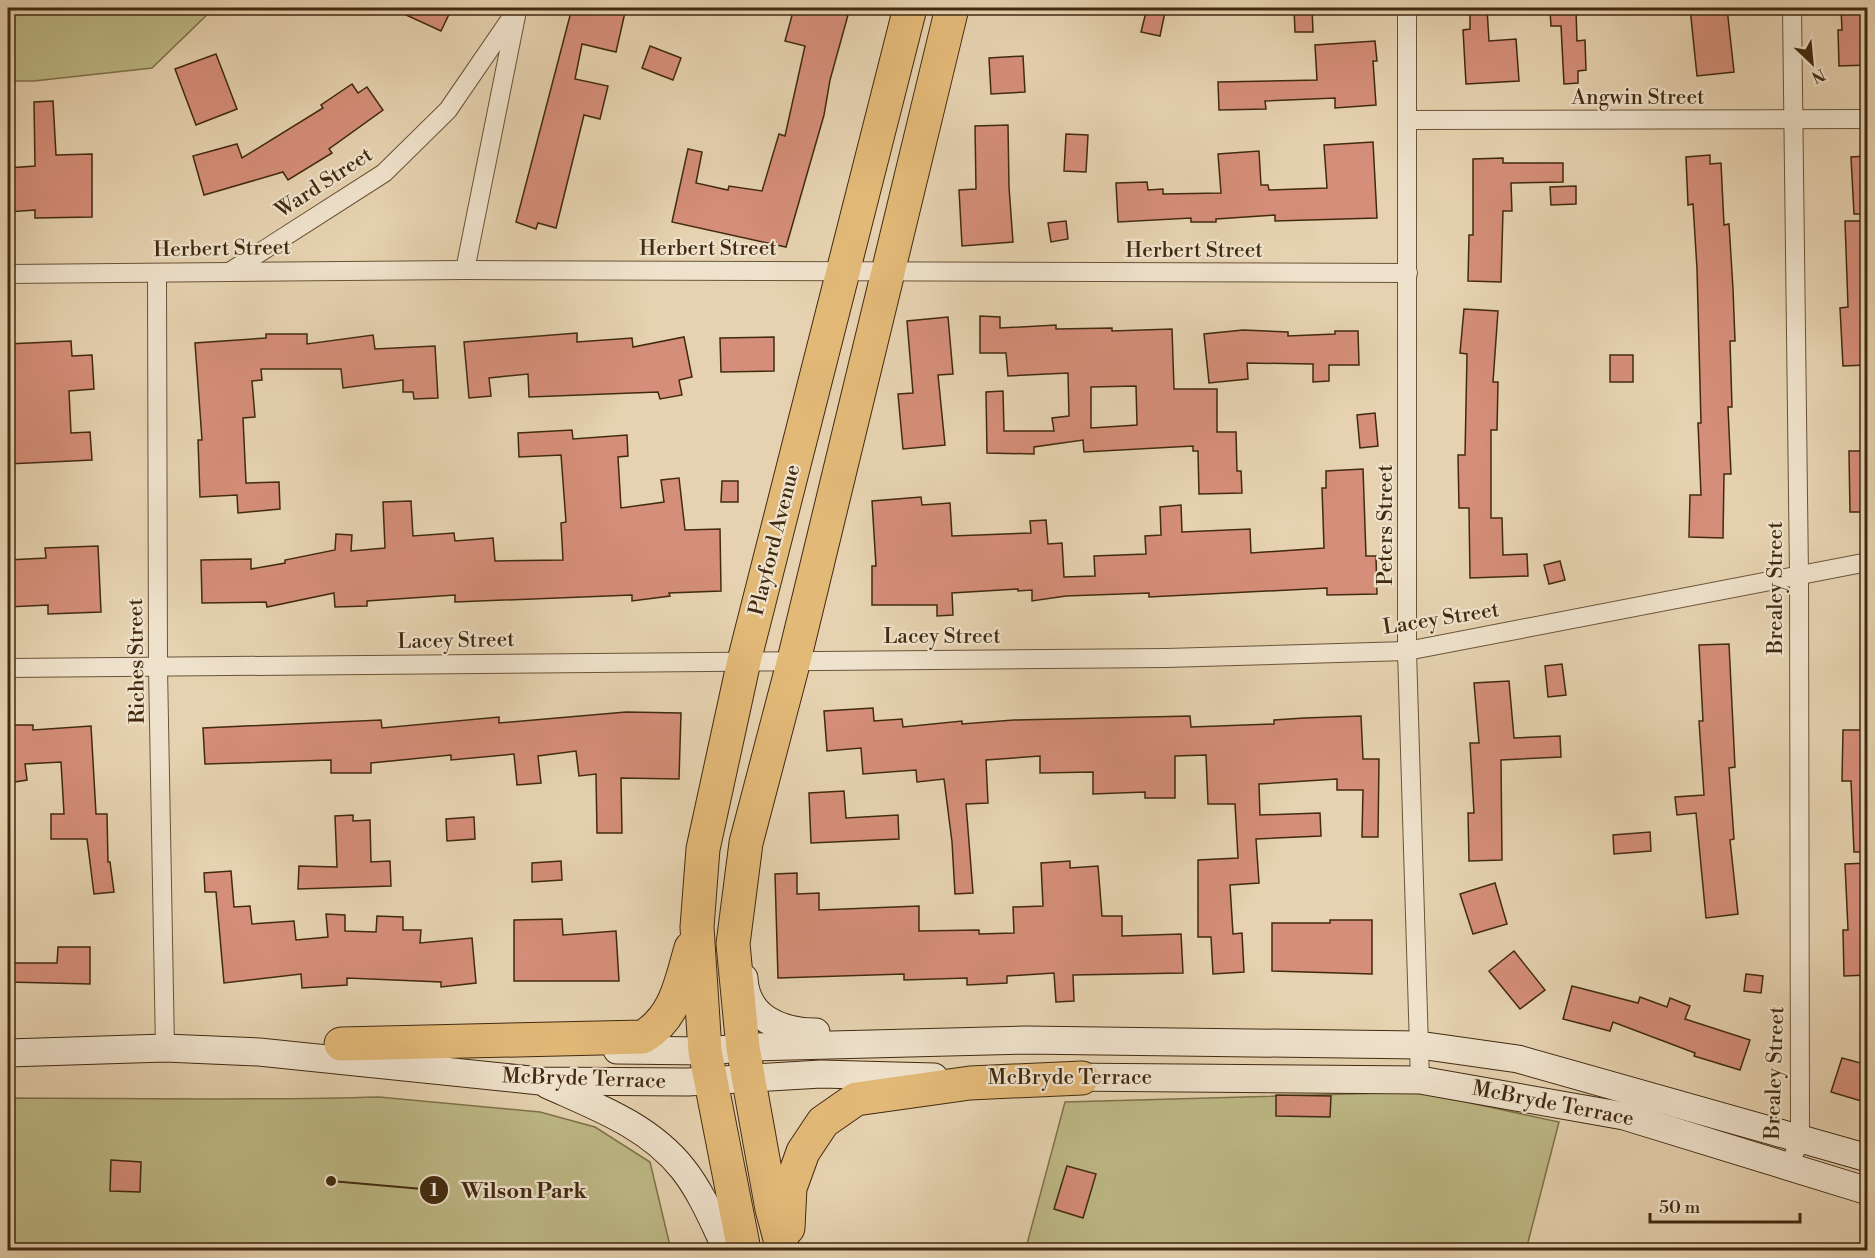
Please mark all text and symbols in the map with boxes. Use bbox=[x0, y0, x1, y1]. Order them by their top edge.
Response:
north arrow bbox=[1782, 33, 1842, 93]
text: N bbox=[1808, 64, 1828, 87]
street label: Angwin Street bbox=[1570, 85, 1705, 111]
street label: Ward Street bbox=[270, 142, 378, 225]
street label: Herbert Street bbox=[153, 235, 291, 263]
street label: Herbert Street bbox=[639, 236, 777, 262]
street label: Herbert Street bbox=[1125, 238, 1263, 264]
street label: Playford Avenue bbox=[744, 462, 806, 618]
street label: Peters Street bbox=[1373, 464, 1399, 586]
street label: Brealey Street bbox=[1763, 521, 1789, 656]
street label: Riches Street bbox=[123, 597, 151, 724]
street label: Lacey Street bbox=[1381, 597, 1501, 641]
street label: Lacey Street bbox=[883, 624, 1001, 650]
street label: Lacey Street bbox=[397, 627, 515, 655]
street label: Brealey Street bbox=[1760, 1005, 1790, 1141]
street label: McBryde Terrace bbox=[501, 1063, 667, 1095]
street label: McBryde Terrace bbox=[988, 1065, 1152, 1091]
street label: McBryde Terrace bbox=[1470, 1076, 1636, 1132]
callout: Wilson Park bbox=[419, 1170, 598, 1210]
text: Wilson Park bbox=[460, 1178, 587, 1205]
text: 1 bbox=[430, 1179, 439, 1202]
scale bar bbox=[1650, 1186, 1800, 1224]
text: 50 m bbox=[1659, 1196, 1701, 1219]

